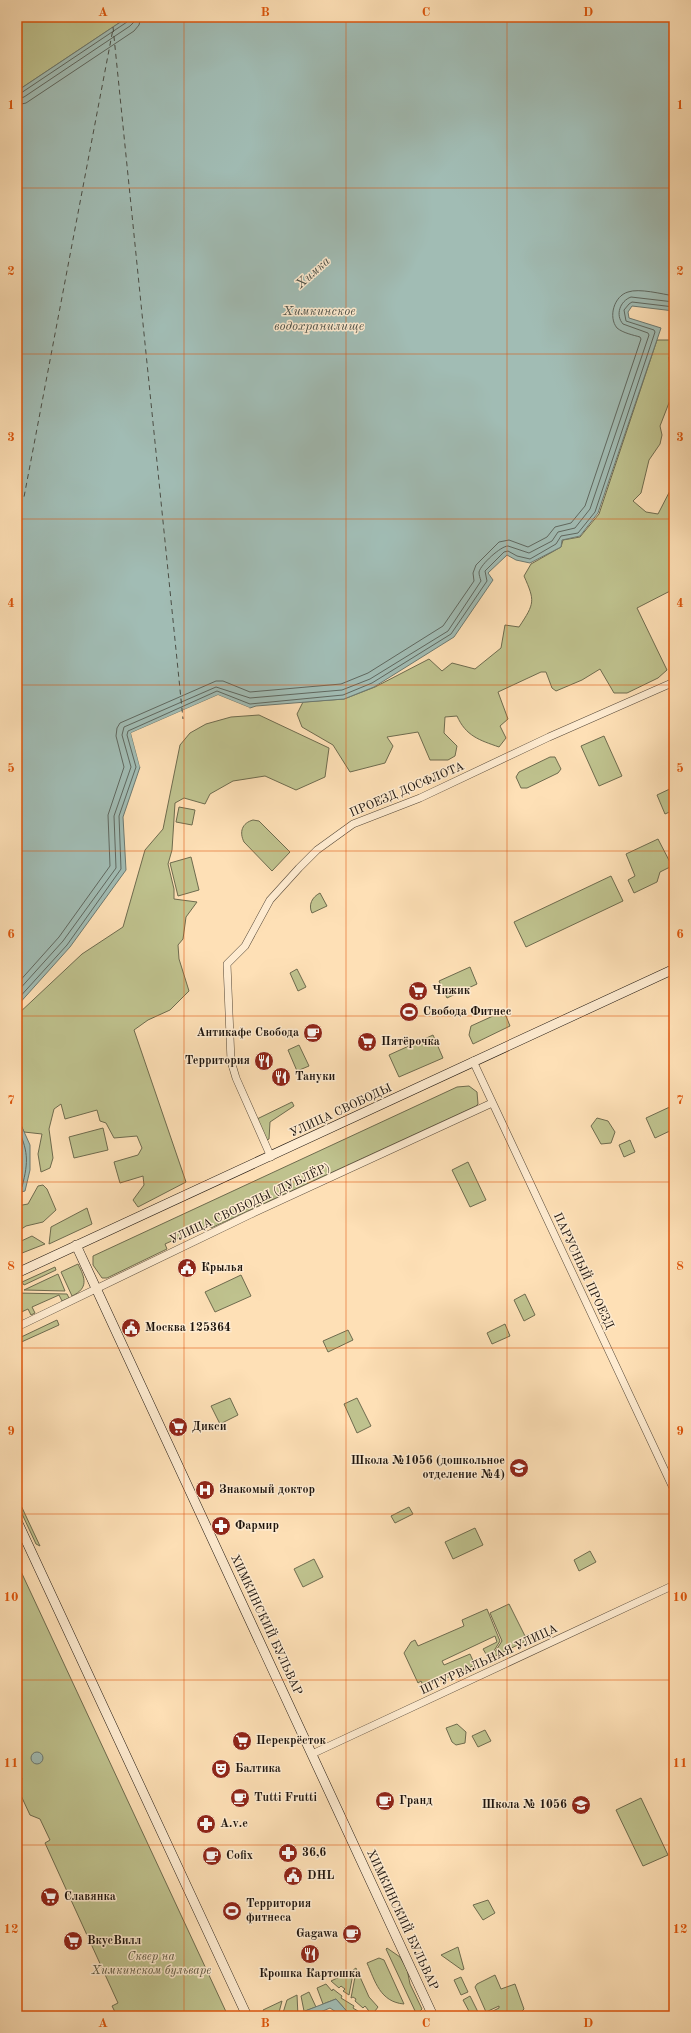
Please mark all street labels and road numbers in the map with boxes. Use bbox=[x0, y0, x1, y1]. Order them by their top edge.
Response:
street label: ПРОЕЗД ДОСФЛОТА bbox=[348, 760, 466, 820]
street label: УЛИЦА СВОБОДЫ bbox=[288, 1082, 394, 1140]
street label: УЛИЦА СВОБОДЫ (ДУБЛЁР) bbox=[166, 1158, 332, 1247]
street label: ПАРУСНЫЙ ПРОЕЗД bbox=[551, 1210, 618, 1331]
street label: ХИМКИНСКИЙ БУЛЬВАР bbox=[228, 1552, 307, 1697]
street label: ШТУРВАЛЬНАЯ УЛИЦА bbox=[418, 1623, 560, 1697]
street label: ХИМКИНСКИЙ БУЛЬВАР bbox=[364, 1847, 443, 1992]

